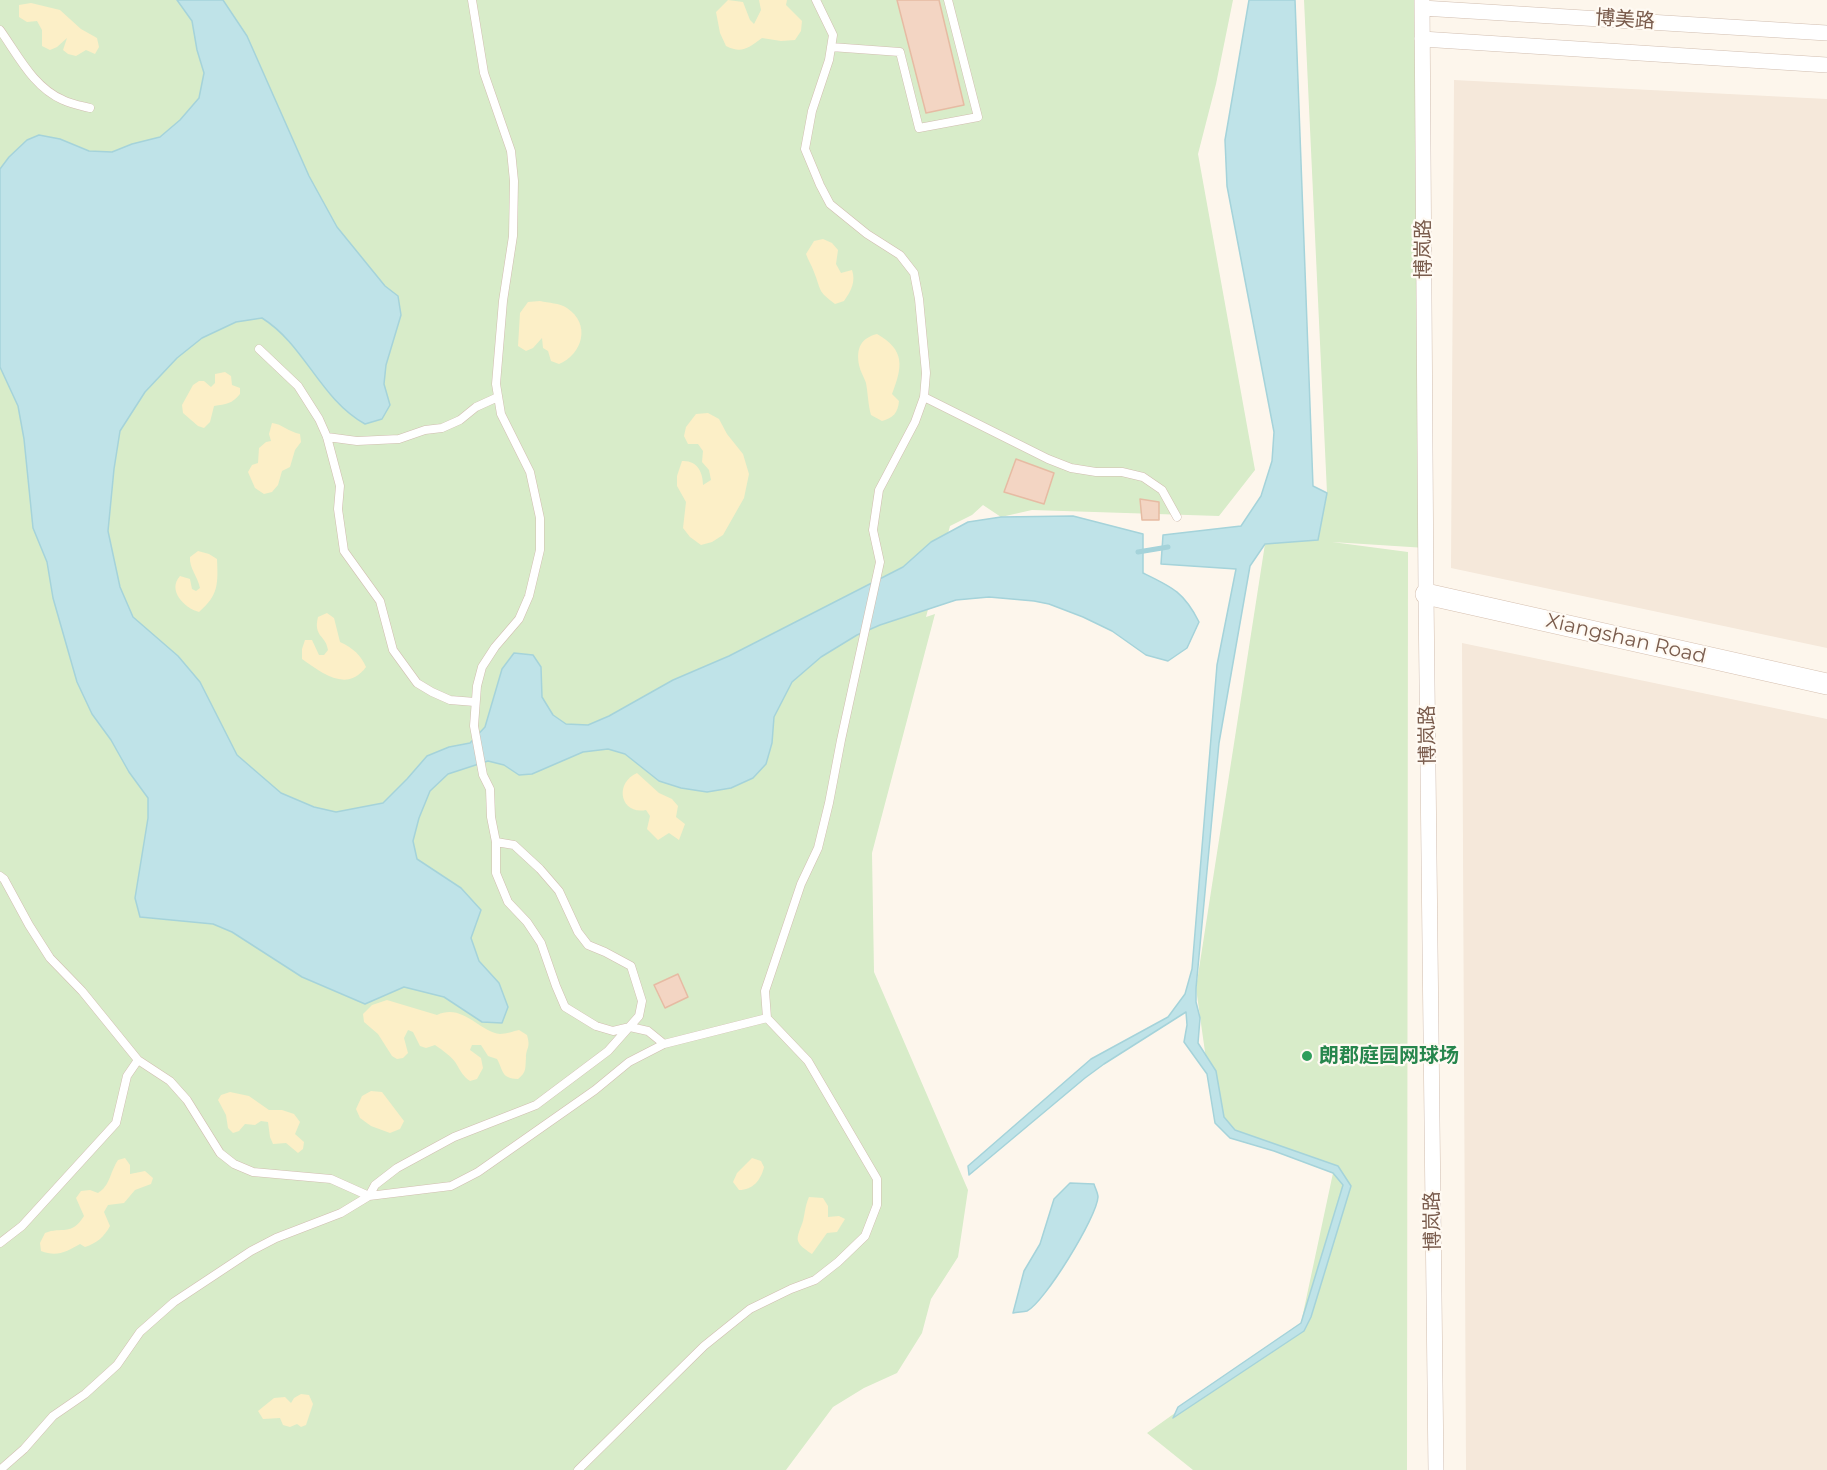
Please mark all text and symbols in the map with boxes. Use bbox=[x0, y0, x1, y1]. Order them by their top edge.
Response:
street label: 博美路 bbox=[1594, 6, 1656, 34]
street label: 博岚路 bbox=[1412, 219, 1436, 279]
street label: Xiangshan Road bbox=[1544, 609, 1708, 669]
street label: 博岚路 bbox=[1415, 705, 1441, 765]
place label: 朗郡庭园网球场 bbox=[1319, 1044, 1459, 1068]
marker: 朗郡庭园网球场 bbox=[1300, 1049, 1314, 1063]
street label: 博岚路 bbox=[1420, 1191, 1446, 1251]

